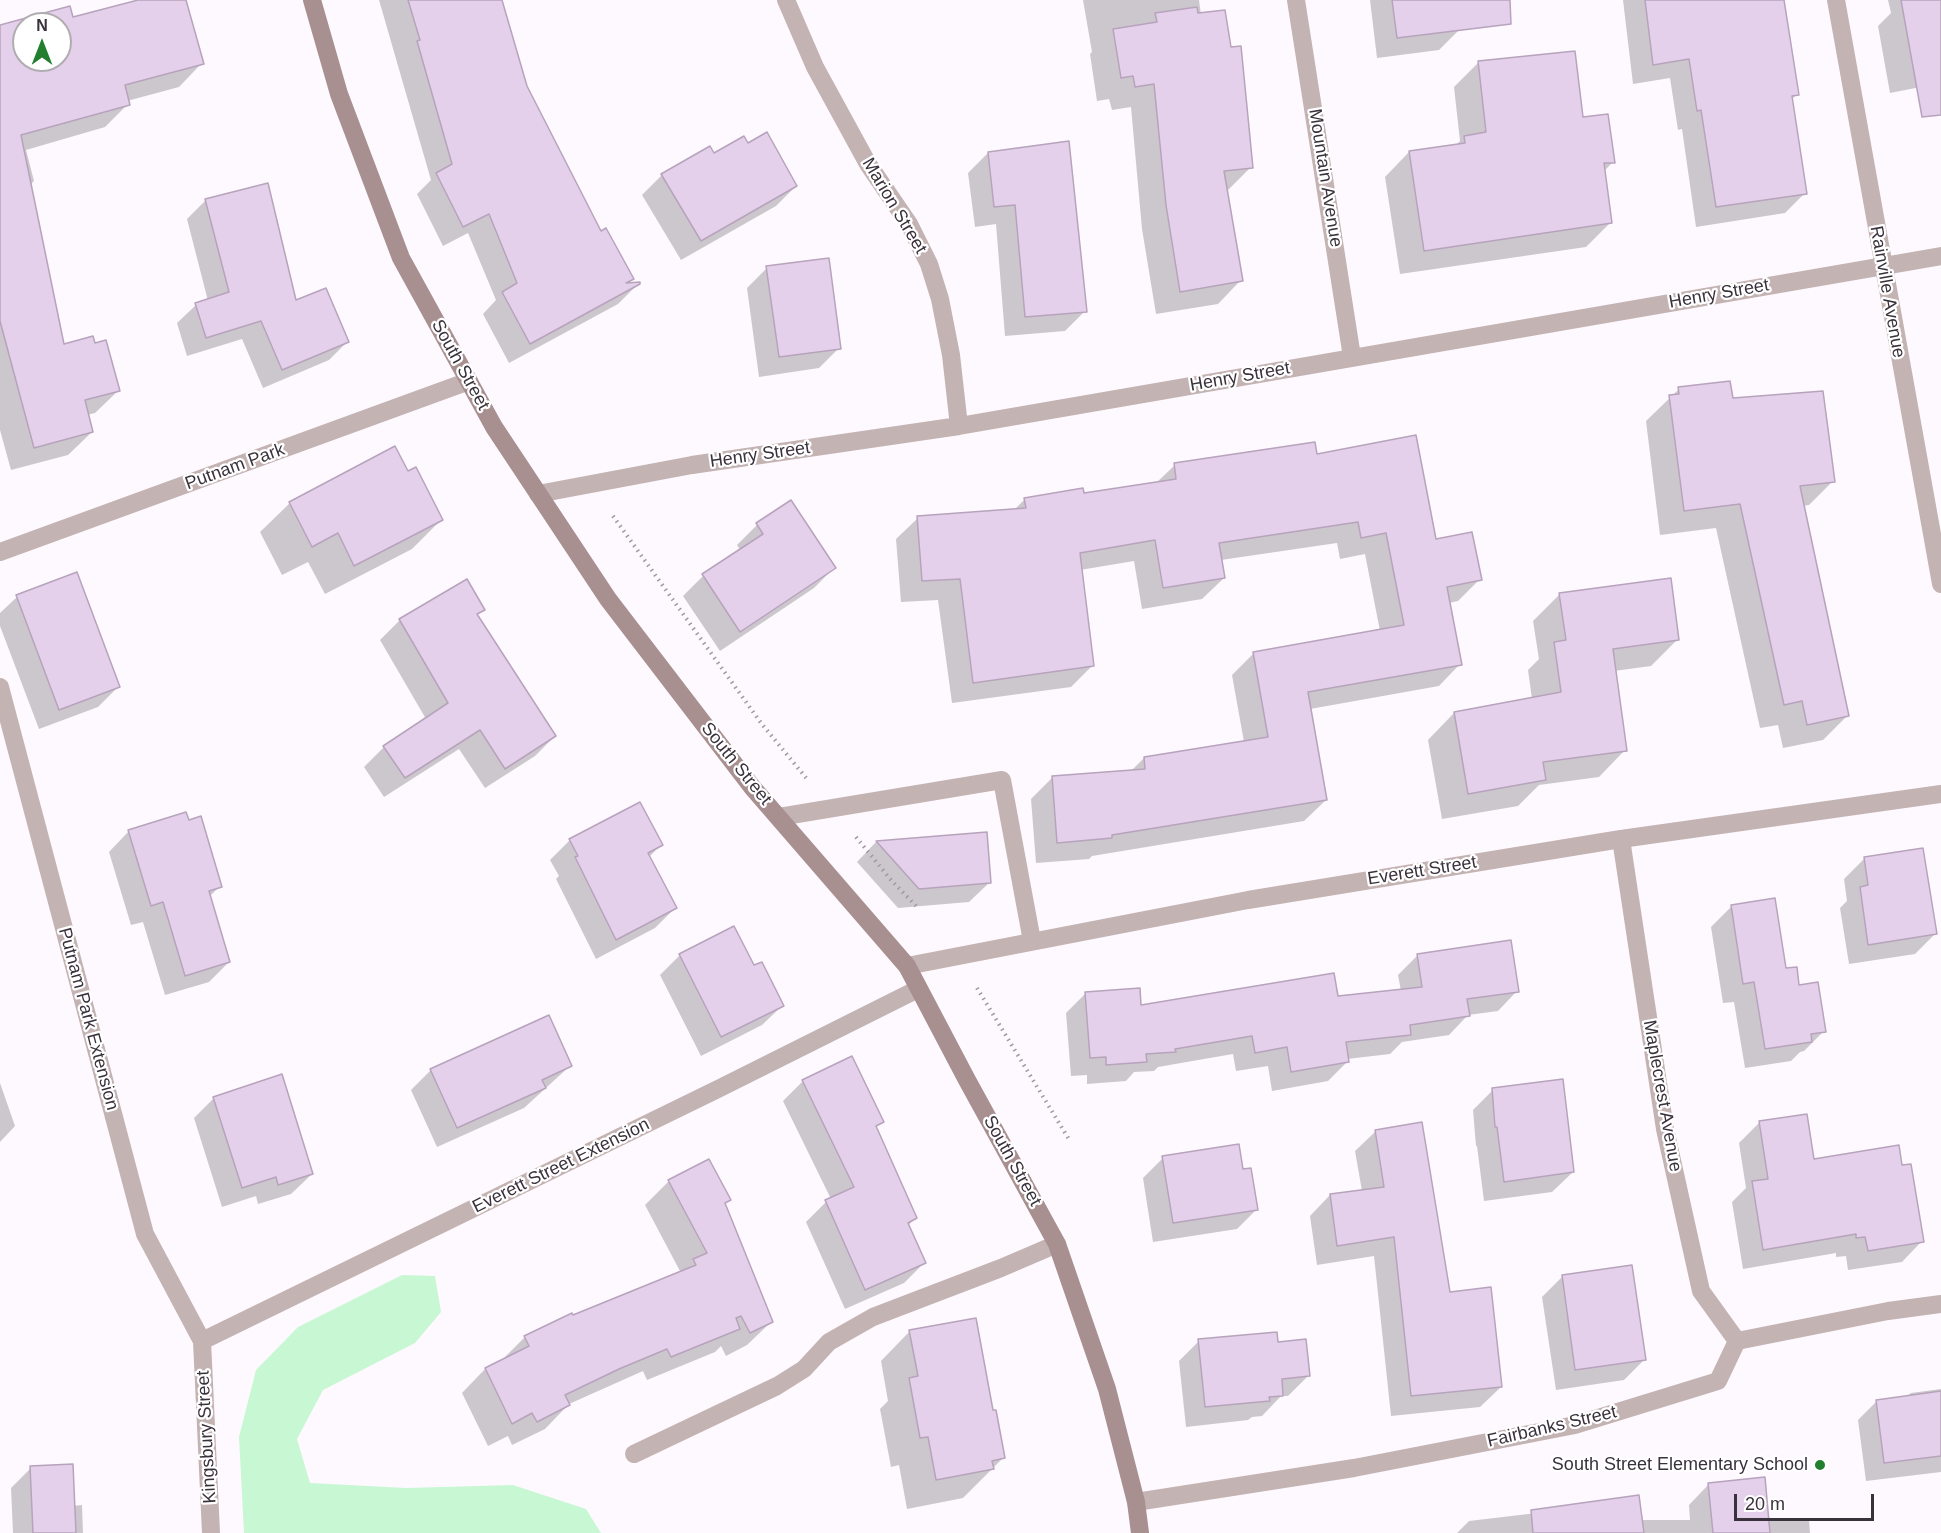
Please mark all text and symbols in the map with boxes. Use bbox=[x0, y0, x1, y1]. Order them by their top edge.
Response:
north arrow bbox=[12, 12, 72, 72]
text: N bbox=[36, 17, 48, 34]
street label: Mountain Avenue bbox=[1303, 107, 1347, 249]
street label: Marion Street bbox=[857, 154, 931, 258]
street label: Rainville Avenue bbox=[1865, 224, 1909, 360]
street label: Henry Street bbox=[1667, 275, 1771, 313]
street label: South Street bbox=[426, 316, 494, 414]
street label: Henry Street bbox=[1188, 358, 1292, 396]
street label: Henry Street bbox=[708, 437, 812, 473]
street label: Putnam Park bbox=[182, 439, 288, 495]
street label: South Street bbox=[696, 718, 776, 810]
street label: Everett Street bbox=[1366, 852, 1478, 890]
street label: Putnam Park Extension bbox=[53, 925, 123, 1113]
street label: Maplecrest Avenue bbox=[1638, 1018, 1686, 1174]
street label: South Street bbox=[978, 1112, 1046, 1210]
street label: Everett Street Extension bbox=[469, 1114, 653, 1218]
street label: Kingsbury Street bbox=[193, 1370, 221, 1504]
street label: Fairbanks Street bbox=[1485, 1402, 1619, 1452]
place label: South Street Elementary School bbox=[1552, 1454, 1808, 1476]
marker: South Street Elementary School bbox=[1813, 1458, 1827, 1472]
scale bar bbox=[1737, 1482, 1876, 1520]
text: 20 m bbox=[1745, 1494, 1785, 1514]

